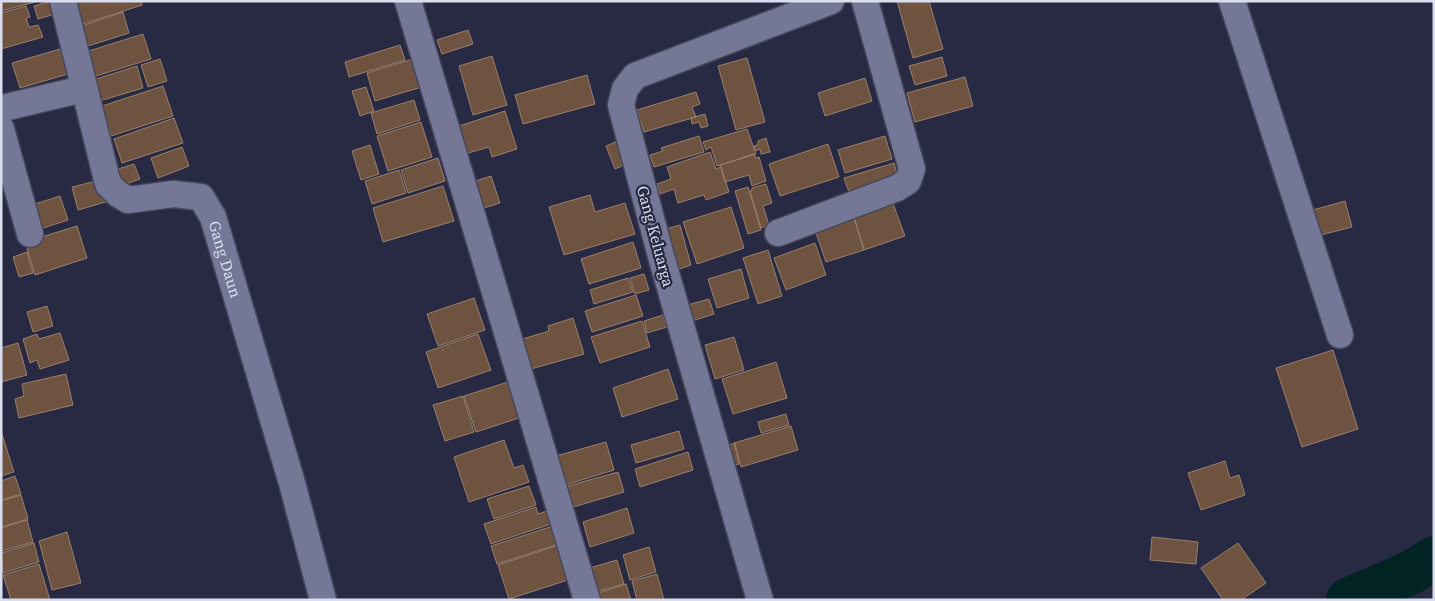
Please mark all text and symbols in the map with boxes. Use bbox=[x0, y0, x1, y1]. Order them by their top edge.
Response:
street label: Gang Keluarga bbox=[632, 183, 680, 290]
street label: Gang Daun bbox=[204, 218, 247, 300]

